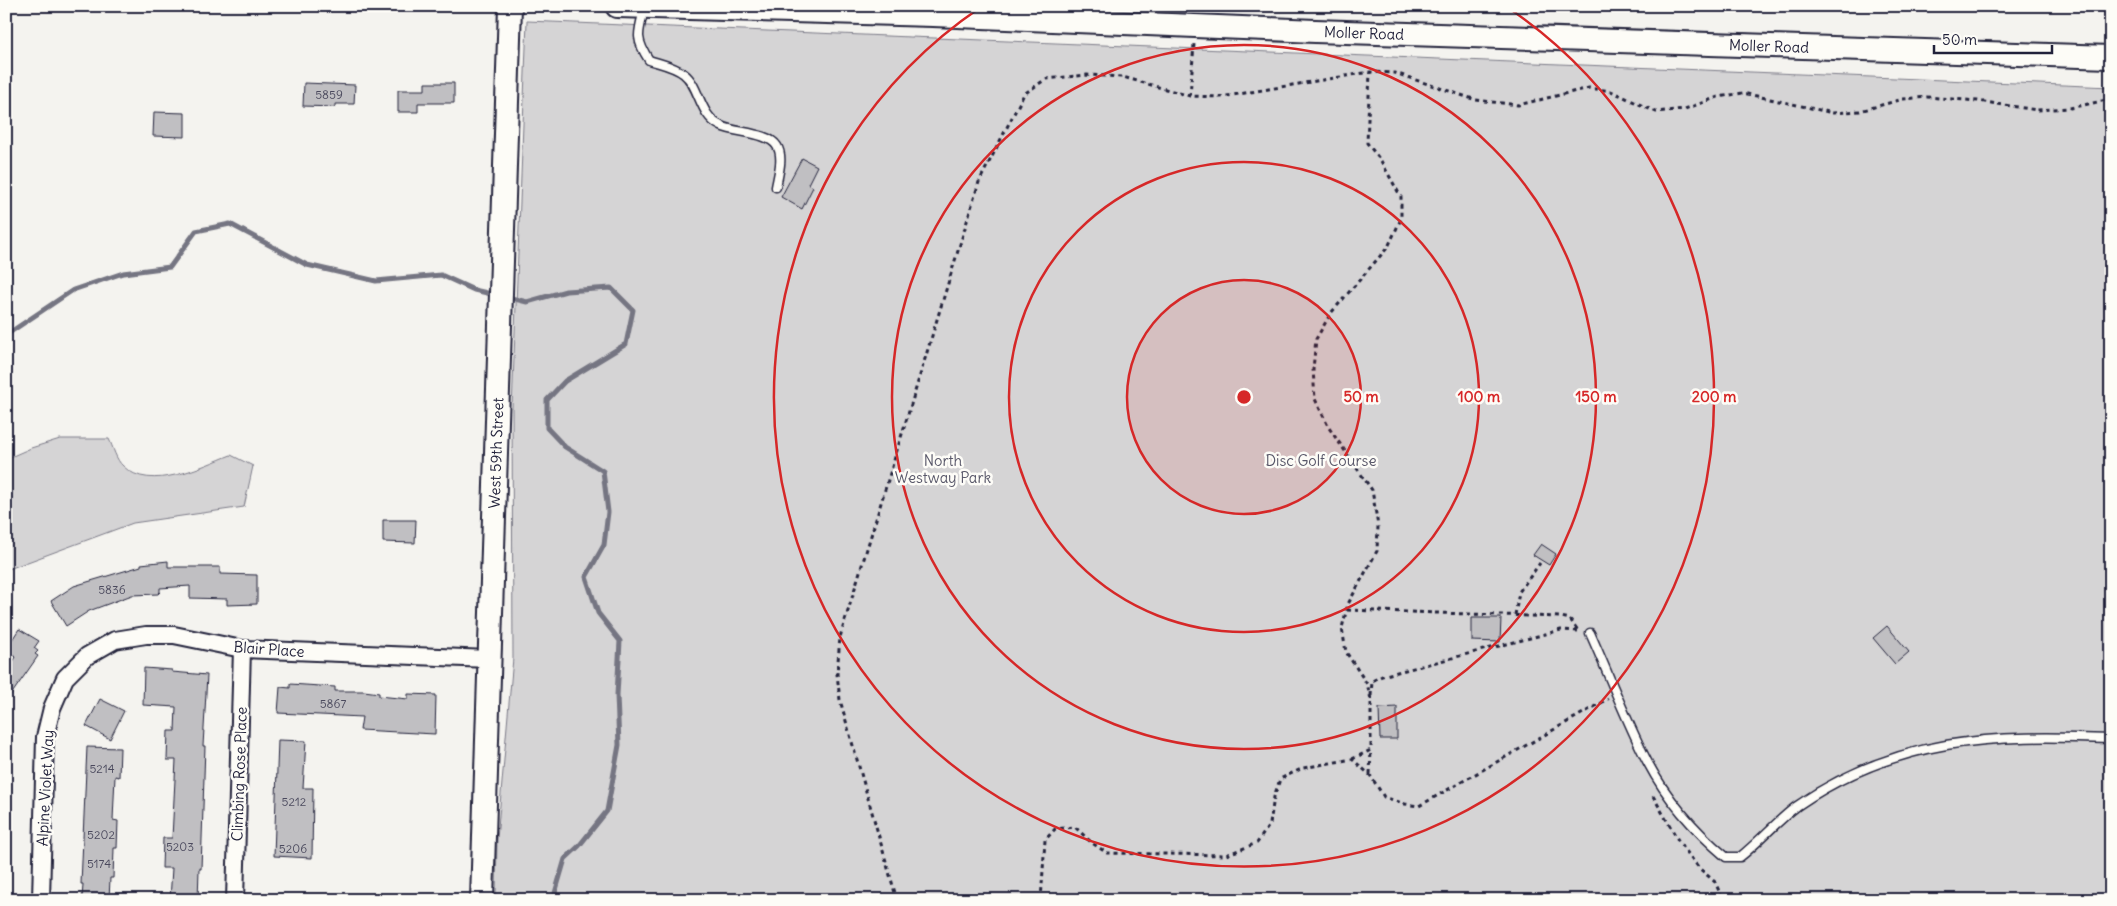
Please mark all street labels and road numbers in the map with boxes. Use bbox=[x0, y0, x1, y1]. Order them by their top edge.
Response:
street label: Moller Road bbox=[1324, 22, 1405, 44]
street label: Moller Road bbox=[1729, 35, 1810, 57]
street label: West 59th Street bbox=[485, 397, 507, 509]
street label: Blair Place bbox=[233, 637, 305, 661]
street label: Climbing Rose Place bbox=[227, 706, 251, 842]
street label: Alpine Violet Way bbox=[32, 729, 58, 847]

